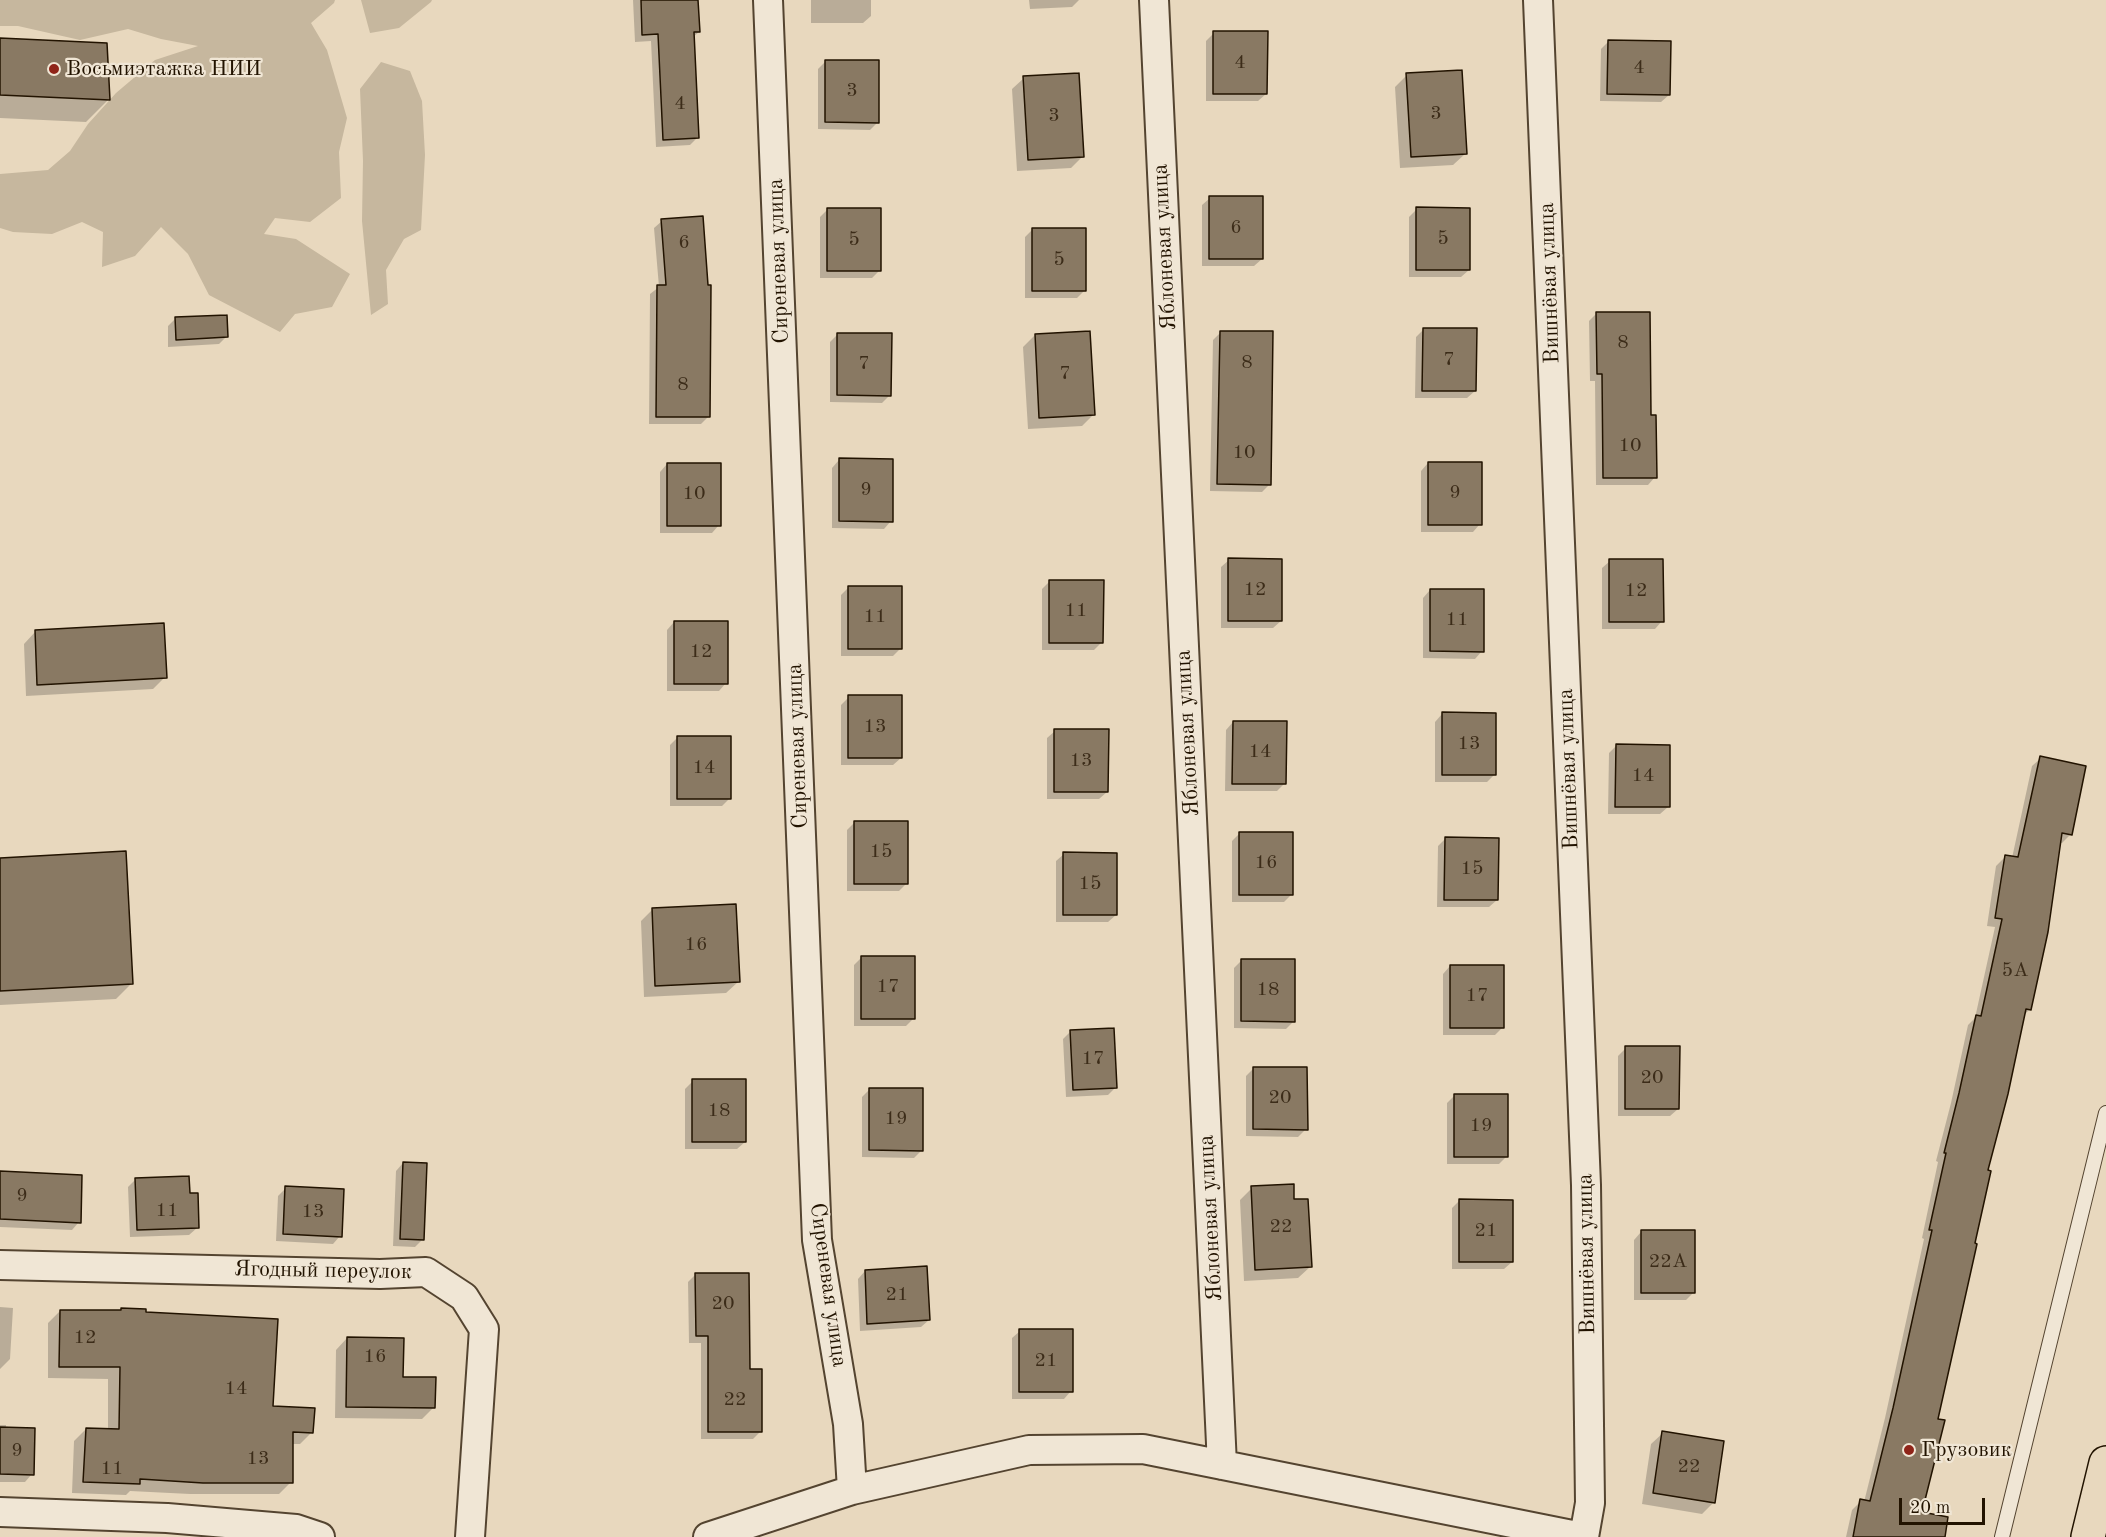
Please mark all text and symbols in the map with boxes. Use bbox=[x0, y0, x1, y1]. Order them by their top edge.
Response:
house number: 4 bbox=[1234, 51, 1246, 75]
place label: Восьмиэтажка НИИ bbox=[66, 56, 261, 82]
house number: 4 bbox=[1633, 56, 1645, 80]
marker: Восьмиэтажка НИИ bbox=[47, 62, 61, 76]
house number: 3 bbox=[846, 79, 858, 103]
house number: 4 bbox=[674, 92, 686, 116]
house number: 3 bbox=[1430, 102, 1442, 126]
house number: 3 bbox=[1048, 104, 1060, 128]
street label: Яблоневая улица bbox=[1147, 163, 1183, 331]
street label: Сиреневая улица bbox=[763, 178, 795, 344]
street label: Вишнёвая улица bbox=[1534, 202, 1566, 364]
house number: 6 bbox=[1230, 216, 1242, 240]
house number: 5 bbox=[1437, 227, 1449, 251]
house number: 5 bbox=[848, 228, 860, 252]
house number: 6 bbox=[678, 231, 690, 255]
house number: 5 bbox=[1053, 248, 1065, 272]
house number: 8 bbox=[1617, 331, 1629, 355]
house number: 7 bbox=[1443, 348, 1455, 372]
house number: 8 bbox=[1241, 351, 1253, 375]
house number: 7 bbox=[858, 352, 870, 376]
house number: 7 bbox=[1059, 362, 1071, 386]
house number: 8 bbox=[677, 373, 689, 397]
house number: 10 bbox=[1618, 434, 1642, 458]
house number: 10 bbox=[1232, 441, 1256, 465]
house number: 9 bbox=[860, 478, 872, 502]
house number: 9 bbox=[1449, 481, 1461, 505]
house number: 10 bbox=[682, 482, 706, 506]
house number: 12 bbox=[1243, 578, 1267, 602]
house number: 12 bbox=[1624, 579, 1648, 603]
house number: 11 bbox=[1064, 599, 1088, 623]
house number: 11 bbox=[863, 605, 887, 629]
house number: 11 bbox=[1445, 608, 1469, 632]
house number: 12 bbox=[689, 640, 713, 664]
street label: Яблоневая улица bbox=[1170, 649, 1206, 817]
street label: Сиреневая улица bbox=[782, 663, 814, 829]
street label: Вишнёвая улица bbox=[1553, 688, 1585, 850]
house number: 13 bbox=[863, 715, 887, 739]
house number: 13 bbox=[1457, 732, 1481, 756]
house number: 14 bbox=[1248, 740, 1272, 764]
house number: 13 bbox=[1069, 749, 1093, 773]
house number: 14 bbox=[692, 756, 716, 780]
house number: 14 bbox=[1631, 764, 1655, 788]
house number: 15 bbox=[869, 840, 893, 864]
house number: 16 bbox=[1254, 851, 1278, 875]
house number: 15 bbox=[1460, 857, 1484, 881]
house number: 15 bbox=[1078, 872, 1102, 896]
house number: 16 bbox=[684, 933, 708, 957]
house number: 5А bbox=[2002, 959, 2028, 983]
house number: 17 bbox=[876, 975, 900, 999]
house number: 18 bbox=[1256, 978, 1280, 1002]
house number: 17 bbox=[1465, 984, 1489, 1008]
house number: 17 bbox=[1081, 1047, 1105, 1071]
house number: 20 bbox=[1640, 1066, 1664, 1090]
house number: 20 bbox=[1268, 1086, 1292, 1110]
house number: 18 bbox=[707, 1099, 731, 1123]
house number: 19 bbox=[884, 1107, 908, 1131]
house number: 19 bbox=[1469, 1114, 1493, 1138]
street label: Яблоневая улица bbox=[1193, 1134, 1229, 1302]
street label: Вишнёвая улица bbox=[1572, 1173, 1602, 1335]
house number: 9 bbox=[16, 1184, 28, 1208]
house number: 11 bbox=[155, 1199, 179, 1223]
house number: 13 bbox=[301, 1200, 325, 1224]
street label: Сиреневая улица bbox=[803, 1201, 853, 1369]
house number: 22 bbox=[1269, 1215, 1293, 1239]
house number: 21 bbox=[1474, 1219, 1498, 1243]
house number: 22А bbox=[1649, 1250, 1687, 1274]
street label: Ягодный переулок bbox=[234, 1256, 412, 1286]
house number: 21 bbox=[885, 1283, 909, 1307]
house number: 20 bbox=[711, 1292, 735, 1316]
house number: 12 bbox=[73, 1326, 97, 1350]
house number: 16 bbox=[363, 1345, 387, 1369]
house number: 21 bbox=[1034, 1349, 1058, 1373]
house number: 14 bbox=[224, 1377, 248, 1401]
house number: 22 bbox=[723, 1388, 747, 1412]
place label: Грузовик bbox=[1921, 1437, 2012, 1463]
house number: 9 bbox=[11, 1439, 23, 1463]
marker: Грузовик bbox=[1902, 1443, 1916, 1457]
house number: 13 bbox=[246, 1447, 270, 1471]
house number: 22 bbox=[1677, 1455, 1701, 1479]
house number: 11 bbox=[100, 1457, 124, 1481]
scale bar bbox=[1902, 1486, 1988, 1524]
text: 20 m bbox=[1910, 1499, 1950, 1517]

